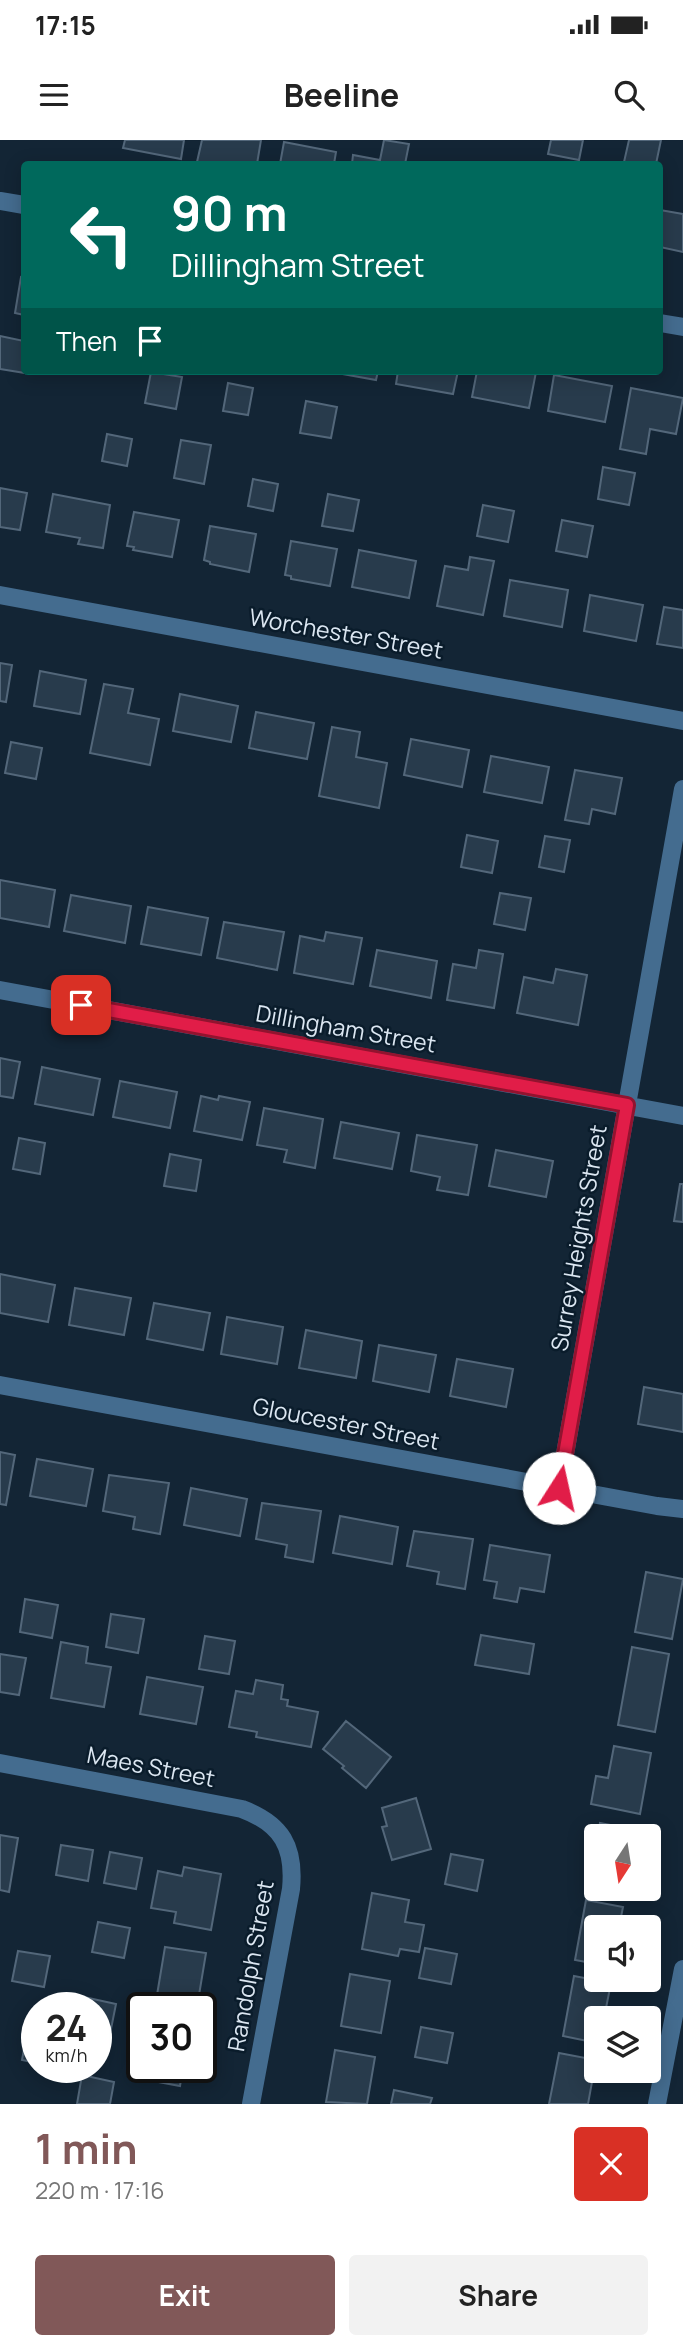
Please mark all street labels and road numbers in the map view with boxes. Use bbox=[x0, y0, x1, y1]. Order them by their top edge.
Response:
street label: Worchester Street bbox=[247, 600, 446, 666]
street label: Dillingham Street bbox=[254, 996, 439, 1060]
street label: Surrey Heights Street bbox=[542, 1122, 614, 1354]
street label: Gloucester Street bbox=[250, 1389, 442, 1457]
street label: Maes Street bbox=[84, 1738, 218, 1794]
street label: Randolph Street bbox=[219, 1878, 281, 2054]

